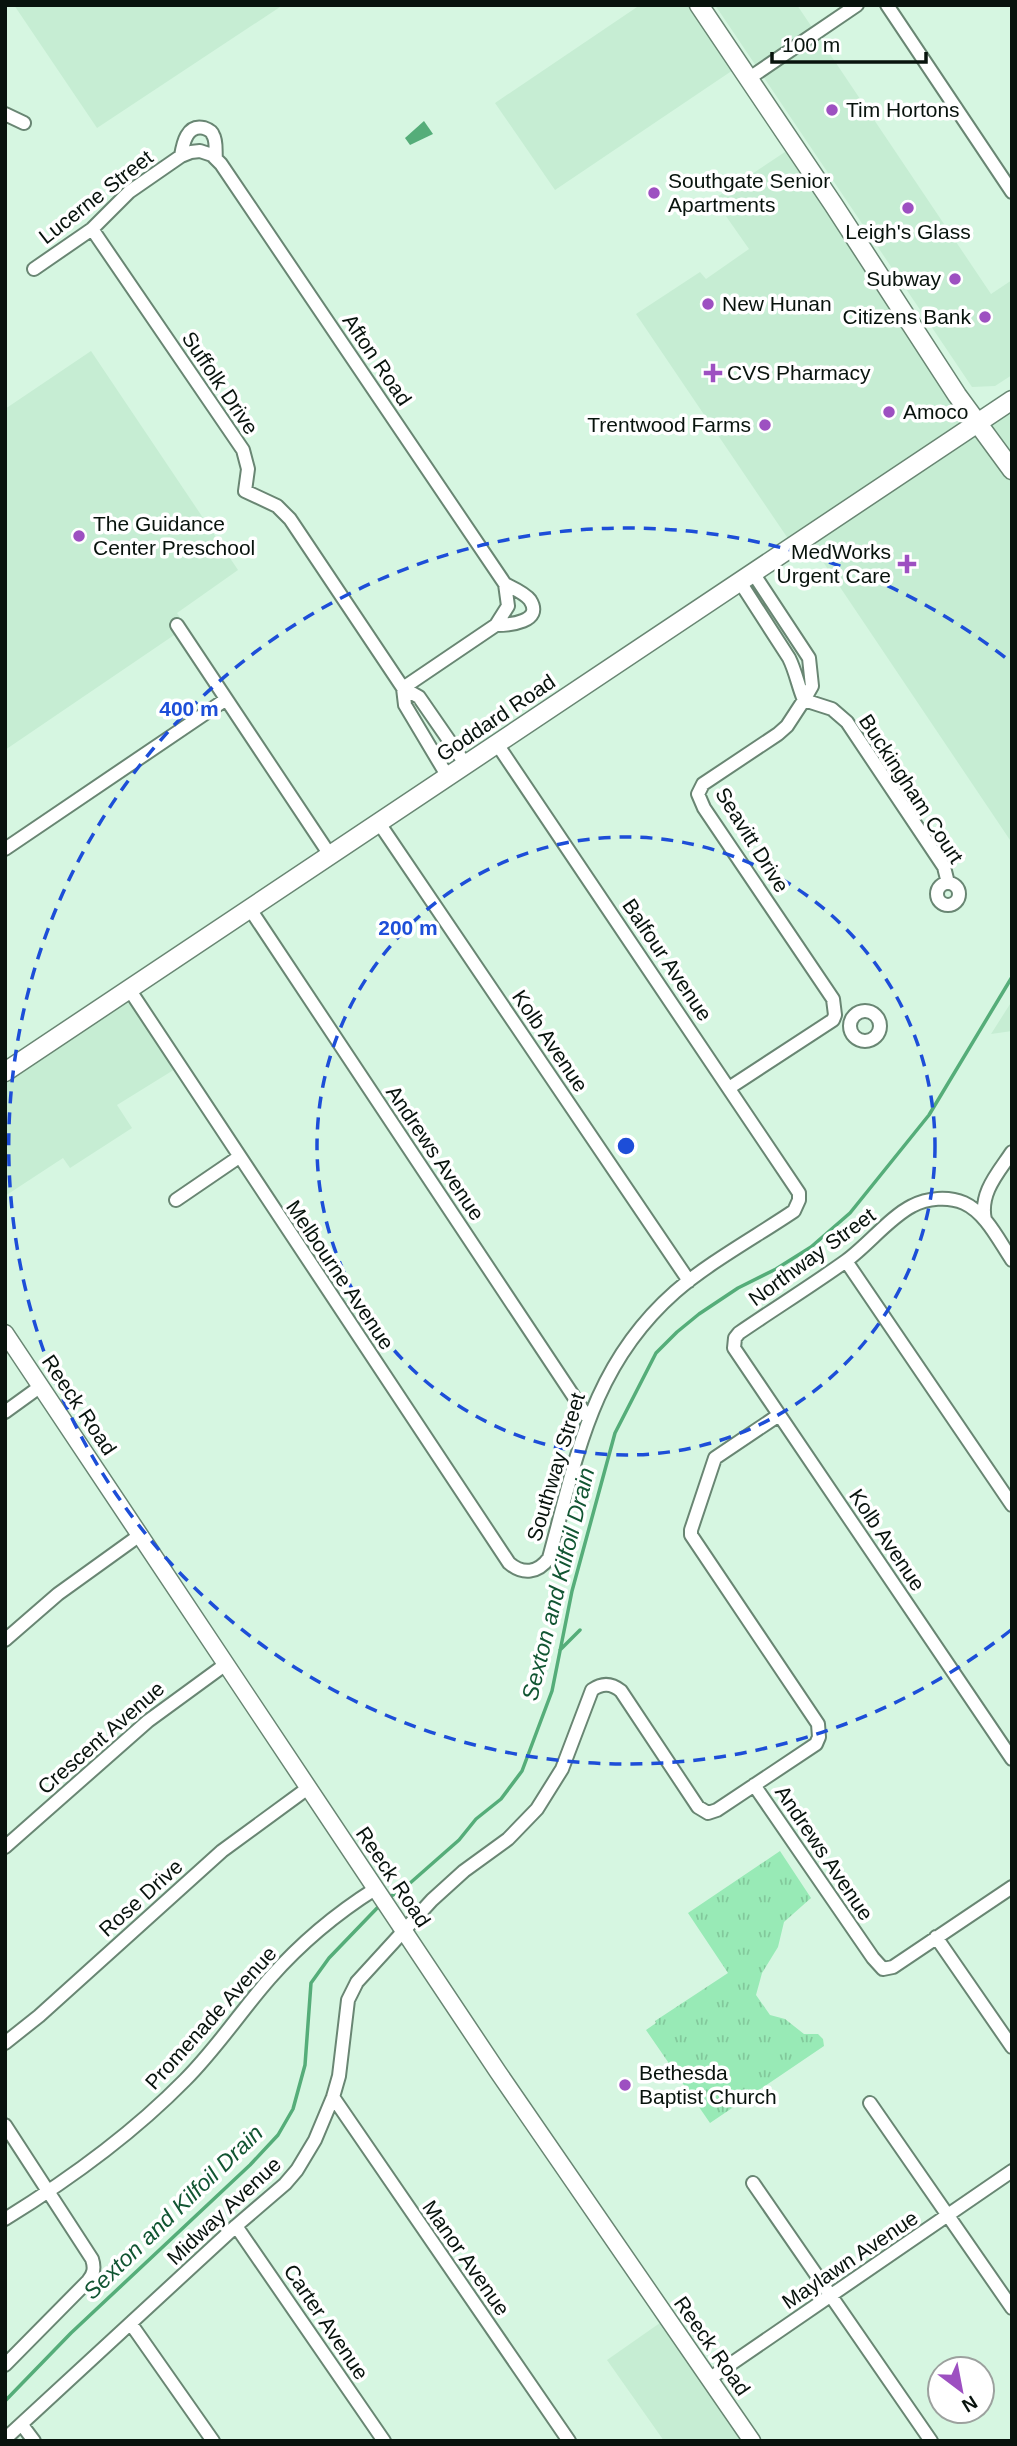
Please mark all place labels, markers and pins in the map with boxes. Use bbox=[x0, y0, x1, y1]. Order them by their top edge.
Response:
place label: Tim Hortons bbox=[846, 98, 960, 121]
marker: Tim Hortons bbox=[824, 102, 840, 118]
place label: Southgate Senior Apartments bbox=[668, 169, 830, 216]
marker: Southgate Senior Apartments bbox=[646, 185, 662, 201]
marker: Leigh's Glass bbox=[900, 200, 916, 216]
place label: Leigh's Glass bbox=[845, 220, 971, 243]
place label: Subway bbox=[866, 267, 941, 290]
marker: Subway bbox=[947, 271, 963, 287]
place label: New Hunan bbox=[722, 292, 832, 315]
marker: New Hunan bbox=[700, 296, 716, 312]
place label: Citizens Bank bbox=[843, 305, 971, 328]
marker: Citizens Bank bbox=[977, 309, 993, 325]
place label: CVS Pharmacy bbox=[727, 361, 871, 384]
marker: CVS Pharmacy bbox=[705, 365, 721, 381]
place label: Amoco bbox=[903, 400, 968, 423]
marker: Amoco bbox=[881, 404, 897, 420]
place label: Trentwood Farms bbox=[587, 413, 751, 436]
marker: Trentwood Farms bbox=[757, 417, 773, 433]
place label: The Guidance Center Preschool bbox=[93, 512, 255, 559]
marker: The Guidance Center Preschool bbox=[71, 528, 87, 544]
place label: MedWorks Urgent Care bbox=[777, 540, 891, 587]
marker: MedWorks Urgent Care bbox=[897, 554, 917, 574]
centre of rings bbox=[614, 1134, 638, 1158]
place label: Bethesda Baptist Church bbox=[639, 2061, 777, 2108]
marker: Bethesda Baptist Church bbox=[617, 2077, 633, 2093]

